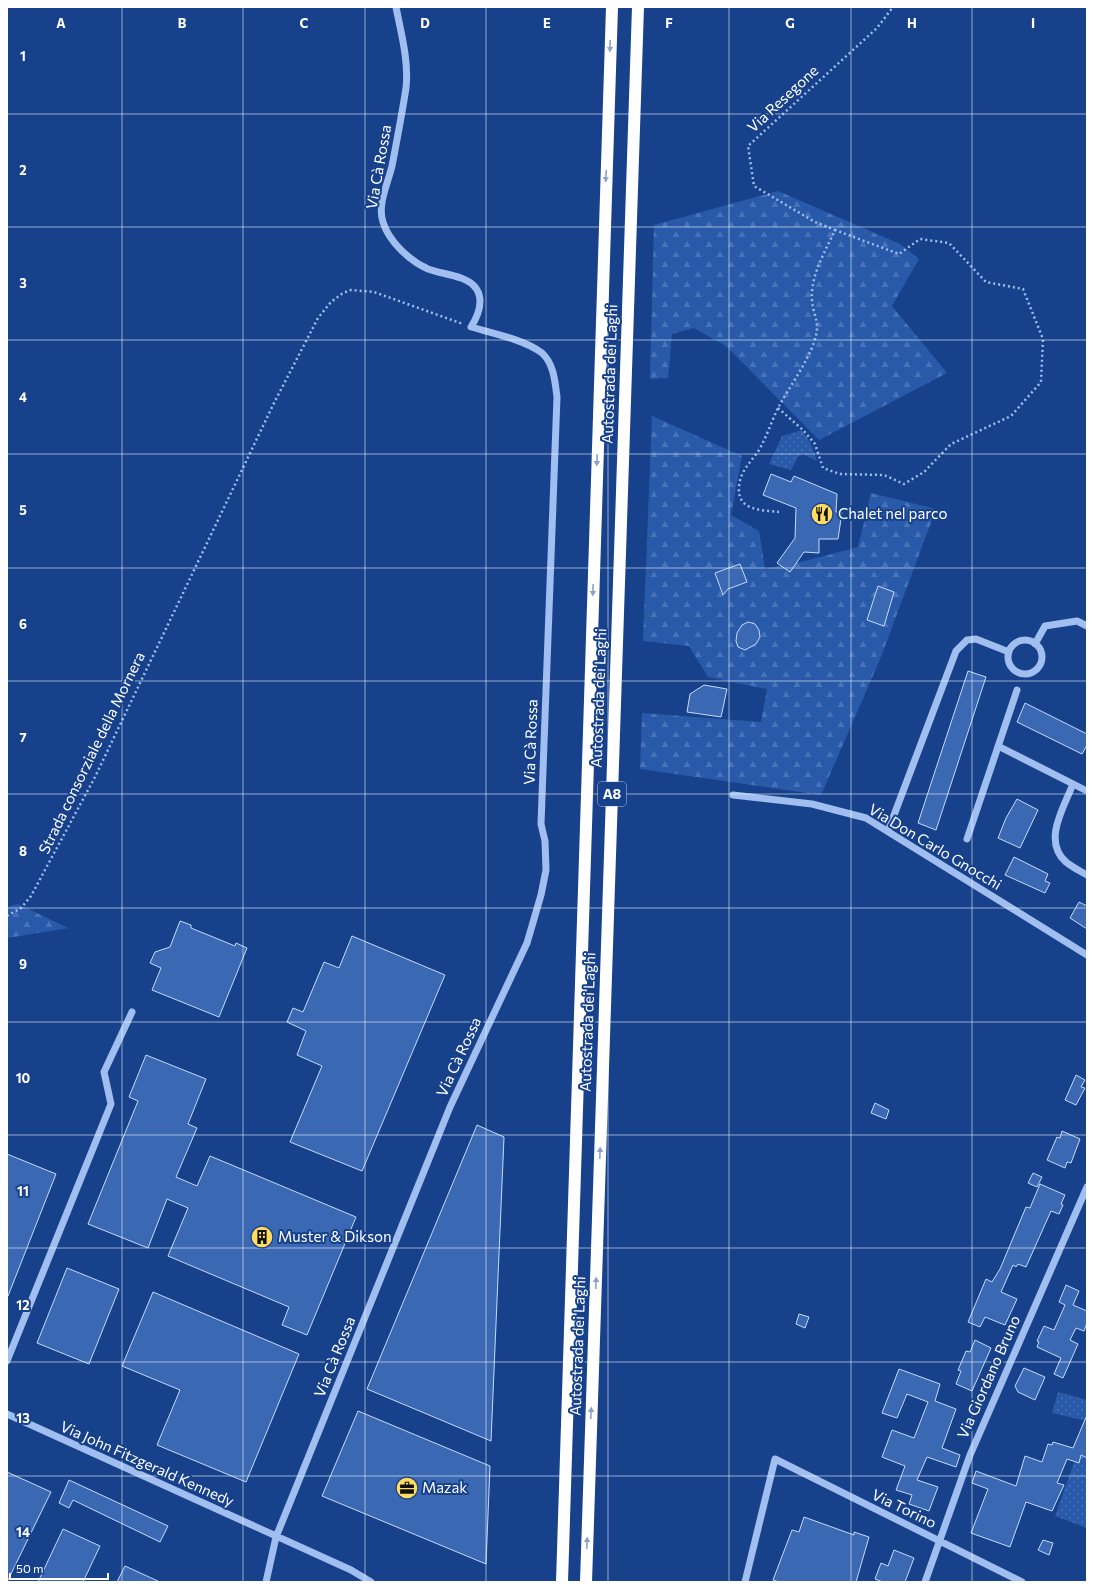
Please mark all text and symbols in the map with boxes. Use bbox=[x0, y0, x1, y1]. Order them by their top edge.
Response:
text: A bbox=[56, 15, 66, 31]
text: B bbox=[178, 15, 187, 31]
text: C bbox=[300, 15, 309, 31]
text: D bbox=[420, 15, 430, 31]
text: E bbox=[543, 15, 551, 31]
text: F bbox=[665, 15, 673, 31]
text: G bbox=[785, 15, 795, 31]
text: H bbox=[907, 15, 917, 31]
text: I bbox=[1031, 15, 1035, 31]
one-way arrow bbox=[607, 40, 614, 52]
text: 1 bbox=[20, 48, 26, 64]
street label: Via Resegone bbox=[743, 61, 822, 136]
street label: Via Cà Rossa bbox=[362, 123, 394, 211]
text: 2 bbox=[19, 162, 27, 178]
one-way arrow bbox=[603, 170, 610, 182]
text: 3 bbox=[19, 275, 27, 291]
street label: Autostrada dei Laghi bbox=[598, 304, 620, 444]
text: 4 bbox=[19, 389, 27, 405]
one-way arrow bbox=[594, 454, 601, 466]
restaurant icon: Chalet nel parco bbox=[809, 501, 835, 527]
text: 5 bbox=[19, 502, 27, 518]
place label: Chalet nel parco bbox=[838, 504, 947, 522]
one-way arrow bbox=[590, 584, 597, 596]
text: 6 bbox=[19, 616, 27, 632]
street label: Autostrada dei Laghi bbox=[587, 628, 609, 768]
street label: Strada consorziale della Mornera bbox=[34, 649, 148, 857]
street label: Via Cà Rossa bbox=[520, 699, 540, 785]
text: 7 bbox=[19, 729, 27, 745]
road number: A8 bbox=[598, 782, 626, 806]
street label: Via Don Carlo Gnocchi bbox=[866, 799, 1005, 893]
text: 8 bbox=[19, 843, 27, 859]
street label: Autostrada dei Laghi bbox=[576, 952, 598, 1092]
text: 9 bbox=[19, 956, 27, 972]
street label: Via Cà Rossa bbox=[432, 1014, 484, 1099]
text: 10 bbox=[16, 1070, 31, 1086]
one-way arrow bbox=[597, 1146, 603, 1159]
text: 11 bbox=[17, 1183, 29, 1199]
building icon: Muster & Dikson bbox=[249, 1224, 275, 1250]
place label: Muster & Dikson bbox=[278, 1227, 392, 1245]
street label: Autostrada dei Laghi bbox=[566, 1276, 588, 1416]
one-way arrow bbox=[593, 1276, 599, 1289]
text: 12 bbox=[16, 1297, 30, 1313]
street label: Via Giordano Bruno bbox=[953, 1312, 1023, 1441]
street label: Via Cà Rossa bbox=[310, 1314, 358, 1400]
one-way arrow bbox=[588, 1407, 595, 1419]
text: 13 bbox=[16, 1410, 30, 1426]
street label: Via John Fitzgerald Kennedy bbox=[58, 1417, 237, 1510]
office icon: Mazak bbox=[394, 1475, 420, 1501]
place label: Mazak bbox=[422, 1478, 468, 1496]
street label: Via Torino bbox=[869, 1485, 940, 1531]
text: 14 bbox=[16, 1524, 30, 1540]
one-way arrow bbox=[584, 1536, 590, 1549]
scale bar bbox=[10, 1555, 108, 1581]
text: 50 m bbox=[16, 1561, 44, 1575]

